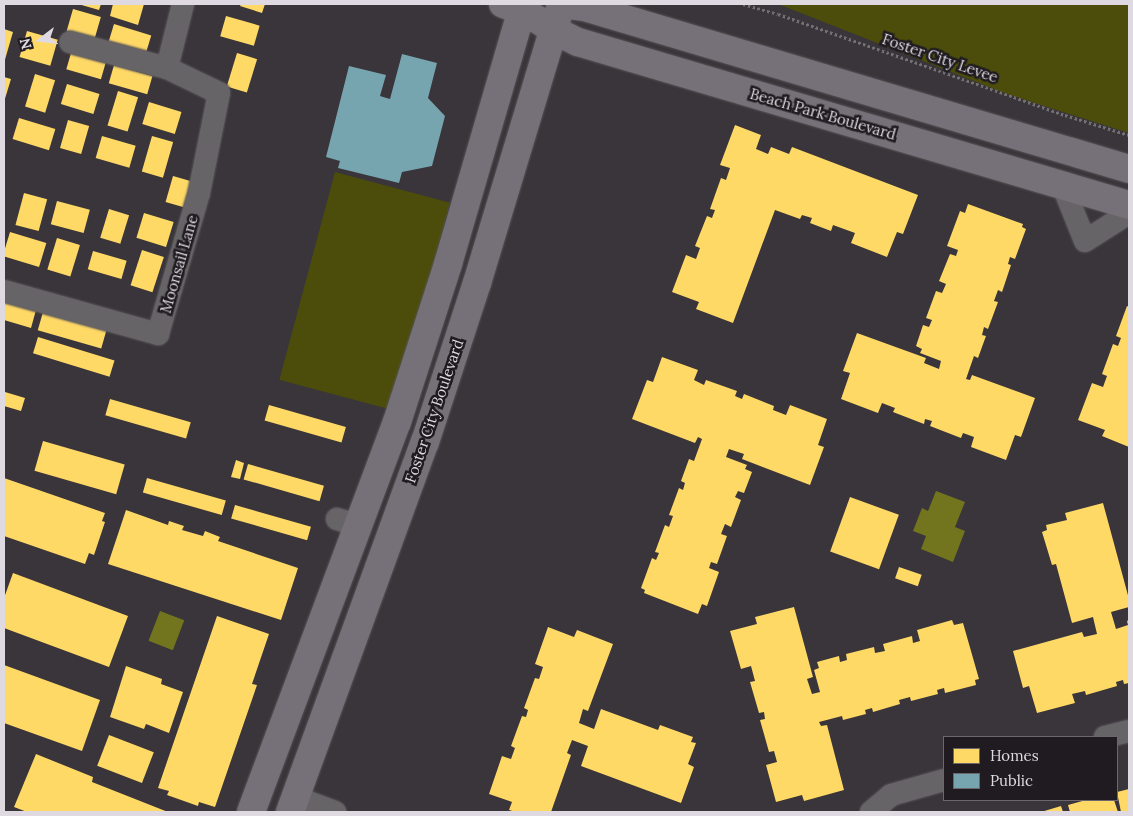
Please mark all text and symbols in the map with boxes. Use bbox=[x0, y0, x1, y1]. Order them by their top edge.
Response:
north arrow bbox=[15, 15, 65, 65]
street label: Foster City Levee bbox=[880, 30, 1000, 86]
text: N bbox=[15, 36, 36, 51]
street label: Beach Park Boulevard bbox=[748, 85, 898, 143]
street label: Moonsail Lane bbox=[156, 213, 202, 315]
street label: Foster City Boulevard bbox=[401, 337, 467, 485]
legend bbox=[943, 736, 1118, 801]
text: Homes bbox=[990, 746, 1039, 765]
text: Public bbox=[990, 771, 1033, 790]

